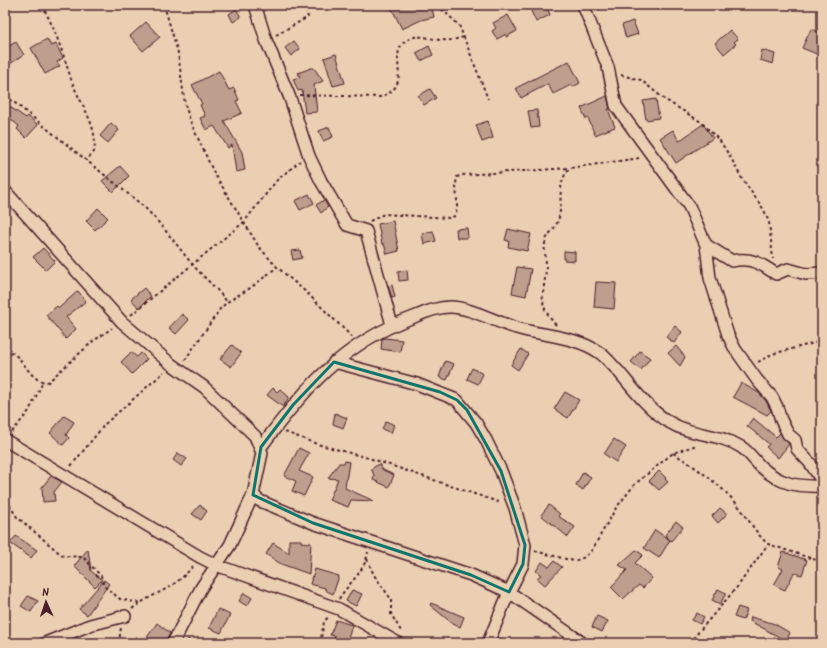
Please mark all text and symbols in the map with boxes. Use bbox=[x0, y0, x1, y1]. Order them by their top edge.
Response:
north arrow bbox=[26, 582, 66, 622]
text: N bbox=[42, 584, 50, 602]

